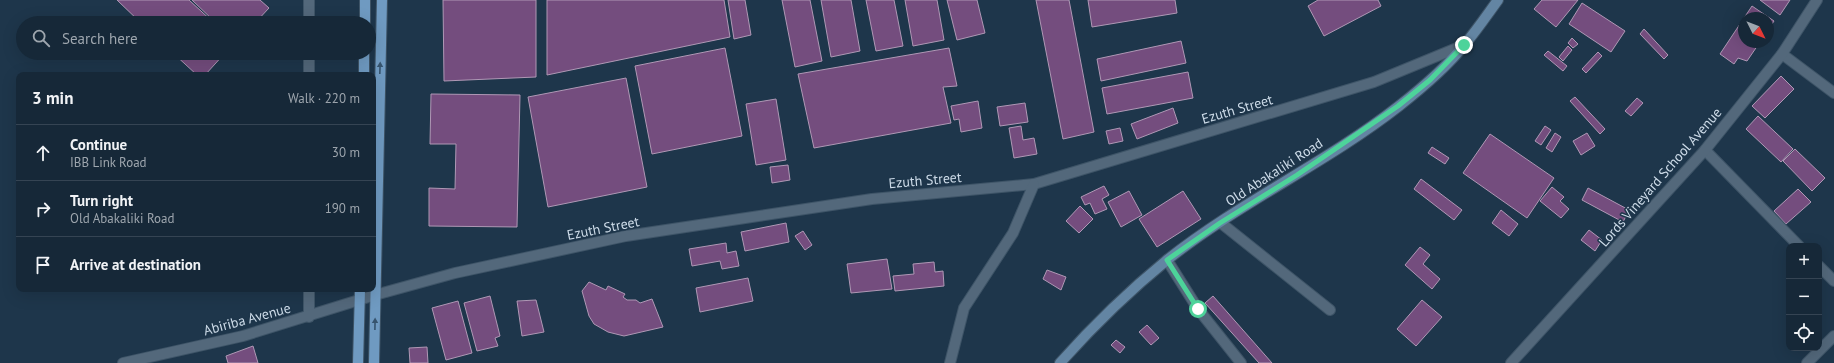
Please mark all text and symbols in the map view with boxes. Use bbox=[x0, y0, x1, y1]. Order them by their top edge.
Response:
north arrow bbox=[1738, 12, 1774, 48]
search box bbox=[16, 16, 376, 60]
icon: search bbox=[30, 27, 52, 49]
text: Search here bbox=[62, 29, 138, 48]
route end bbox=[1455, 36, 1473, 54]
one-way arrow bbox=[377, 62, 384, 74]
text: 3 min bbox=[32, 87, 73, 109]
text: Walk · 220 m bbox=[288, 90, 360, 107]
street label: Ezuth Street bbox=[1199, 90, 1275, 128]
street label: Lords Vineyard School Avenue bbox=[1595, 104, 1725, 250]
street label: Old Abakaliki Road bbox=[1222, 134, 1326, 210]
text: Continue bbox=[70, 135, 127, 154]
icon: ahead bbox=[32, 142, 54, 164]
text: 30 m bbox=[332, 144, 360, 161]
text: IBB Link Road bbox=[70, 154, 147, 171]
street label: Ezuth Street bbox=[888, 168, 962, 192]
text: Turn right bbox=[70, 191, 133, 210]
icon: right bbox=[32, 198, 54, 220]
text: 190 m bbox=[325, 200, 360, 217]
text: Old Abakaliki Road bbox=[70, 210, 174, 227]
street label: Ezuth Street bbox=[565, 212, 641, 244]
map controls bbox=[1786, 243, 1822, 351]
button: + bbox=[1786, 243, 1822, 279]
icon: arrive bbox=[32, 254, 54, 276]
text: Arrive at destination bbox=[70, 255, 201, 274]
button: − bbox=[1786, 279, 1822, 315]
street label: Abiriba Avenue bbox=[201, 299, 293, 339]
route start bbox=[1189, 300, 1207, 318]
button: locate bbox=[1786, 315, 1822, 351]
one-way arrow bbox=[371, 318, 378, 330]

